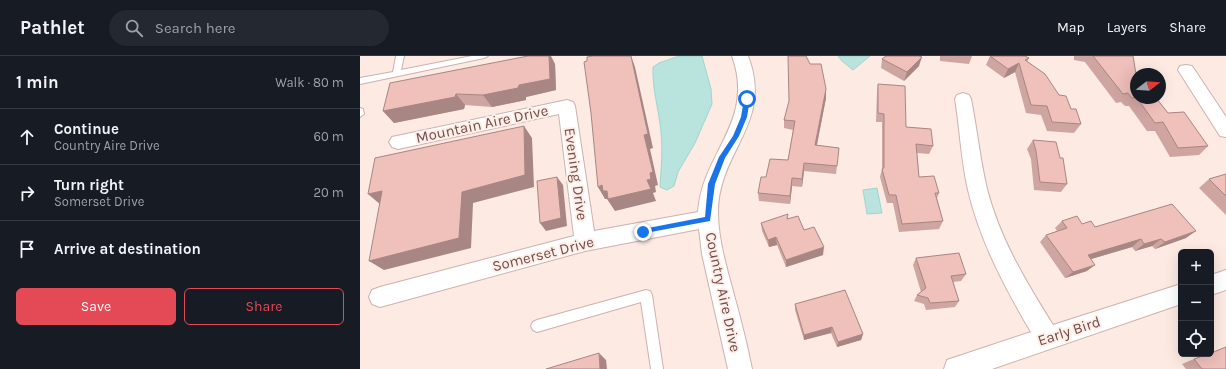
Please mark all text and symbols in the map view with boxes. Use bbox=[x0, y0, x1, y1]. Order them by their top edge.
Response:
search box bbox=[109, 10, 389, 46]
text: Pathlet bbox=[20, 17, 85, 39]
icon: search bbox=[123, 17, 145, 39]
text: Search here bbox=[155, 19, 236, 37]
text: Map bbox=[1057, 19, 1085, 36]
text: Layers bbox=[1107, 19, 1147, 36]
text: Share bbox=[1169, 19, 1206, 36]
north arrow bbox=[1130, 68, 1166, 104]
text: 1 min bbox=[16, 72, 59, 92]
text: Walk · 80 m bbox=[275, 75, 344, 90]
route start bbox=[738, 90, 756, 108]
street label: Mountain Aire Drive bbox=[414, 101, 550, 147]
text: Continue bbox=[54, 120, 119, 138]
icon: ahead bbox=[16, 126, 38, 148]
street label: Evening Drive bbox=[561, 127, 591, 221]
text: 60 m bbox=[314, 129, 344, 144]
text: Country Aire Drive bbox=[54, 138, 160, 153]
text: Turn right bbox=[54, 176, 124, 194]
icon: right bbox=[16, 182, 38, 204]
text: 20 m bbox=[314, 185, 344, 200]
text: Somerset Drive bbox=[54, 194, 144, 209]
route end bbox=[634, 223, 652, 241]
street label: Country Aire Drive bbox=[702, 230, 744, 354]
street label: Somerset Drive bbox=[490, 233, 596, 275]
icon: arrive bbox=[16, 238, 38, 260]
text: Arrive at destination bbox=[54, 240, 201, 258]
map controls bbox=[1178, 249, 1214, 357]
button: + bbox=[1178, 249, 1214, 285]
button: − bbox=[1178, 285, 1214, 321]
button: Save bbox=[16, 288, 176, 325]
button: Share bbox=[184, 288, 344, 325]
street label: Early Bird bbox=[1035, 312, 1103, 350]
button: locate bbox=[1178, 321, 1214, 357]

